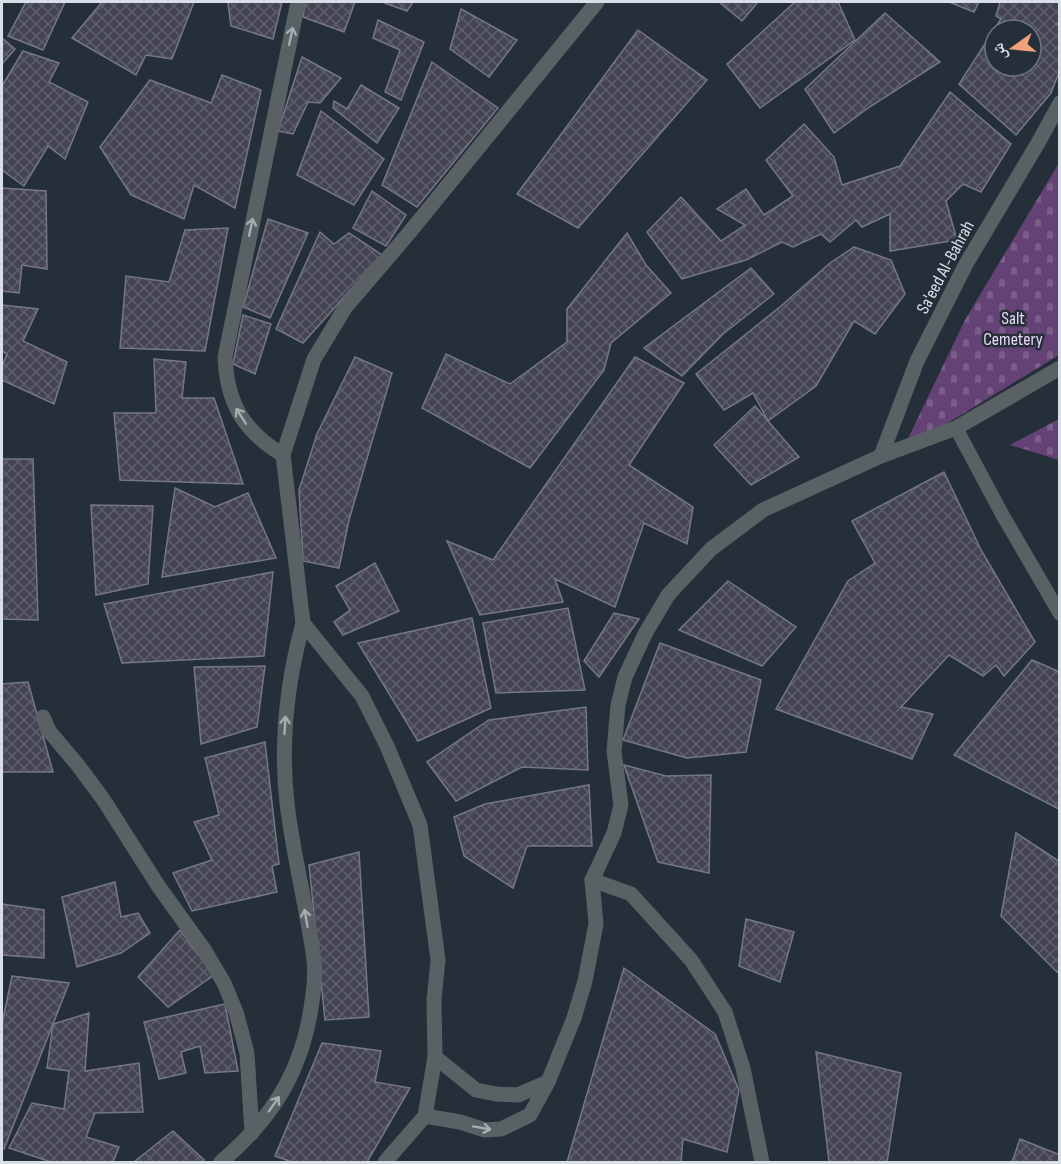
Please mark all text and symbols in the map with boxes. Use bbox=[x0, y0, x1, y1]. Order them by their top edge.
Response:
north arrow bbox=[983, 18, 1043, 78]
one-way arrow bbox=[286, 27, 297, 46]
text: ش bbox=[989, 41, 1011, 62]
one-way arrow bbox=[246, 217, 257, 237]
street label: Sa'eed Al-Bahrah bbox=[912, 217, 979, 317]
park label: Salt Cemetery bbox=[983, 308, 1043, 350]
one-way arrow bbox=[234, 408, 246, 425]
one-way arrow bbox=[279, 715, 290, 735]
one-way arrow bbox=[301, 909, 312, 928]
one-way arrow bbox=[268, 1096, 280, 1112]
one-way arrow bbox=[472, 1123, 492, 1134]

